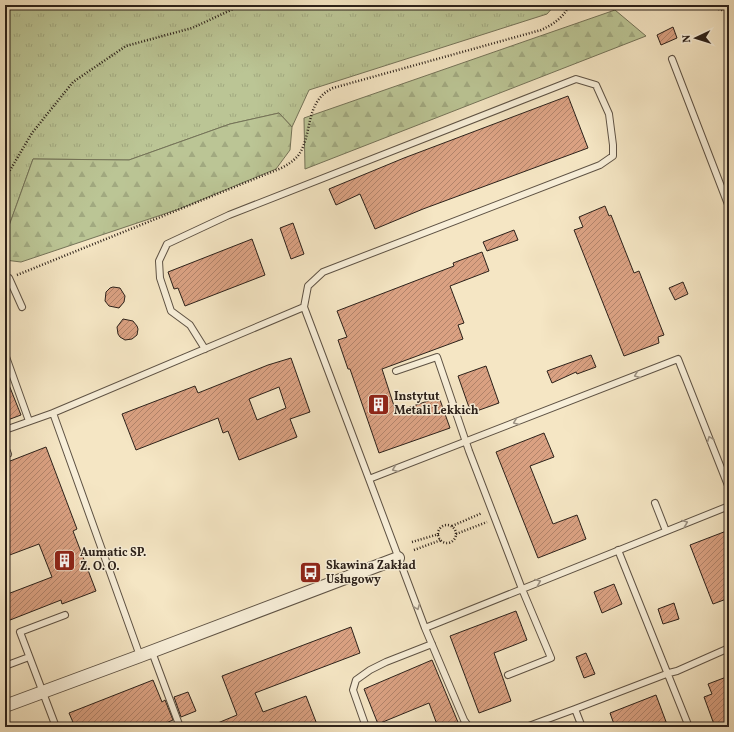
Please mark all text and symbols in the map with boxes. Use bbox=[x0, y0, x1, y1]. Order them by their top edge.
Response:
north arrow bbox=[676, 18, 716, 58]
text: N bbox=[680, 34, 695, 43]
one-way arrow bbox=[634, 370, 641, 378]
place label: Instytut Metali Lekkich bbox=[394, 389, 479, 419]
building icon: Instytut Metali Lekkich bbox=[365, 391, 391, 417]
one-way arrow bbox=[513, 418, 520, 426]
one-way arrow bbox=[706, 435, 714, 442]
one-way arrow bbox=[392, 464, 399, 473]
one-way arrow bbox=[681, 520, 688, 528]
place label: Aumatic SP. Z. O. O. bbox=[80, 545, 147, 575]
building icon: Aumatic SP. Z. O. O. bbox=[52, 547, 78, 573]
place label: Skawina Zakład Usługowy bbox=[326, 558, 416, 588]
bus stop icon: Skawina Zakład Usługowy bbox=[297, 560, 323, 586]
one-way arrow bbox=[535, 579, 542, 587]
one-way arrow bbox=[413, 604, 421, 611]

